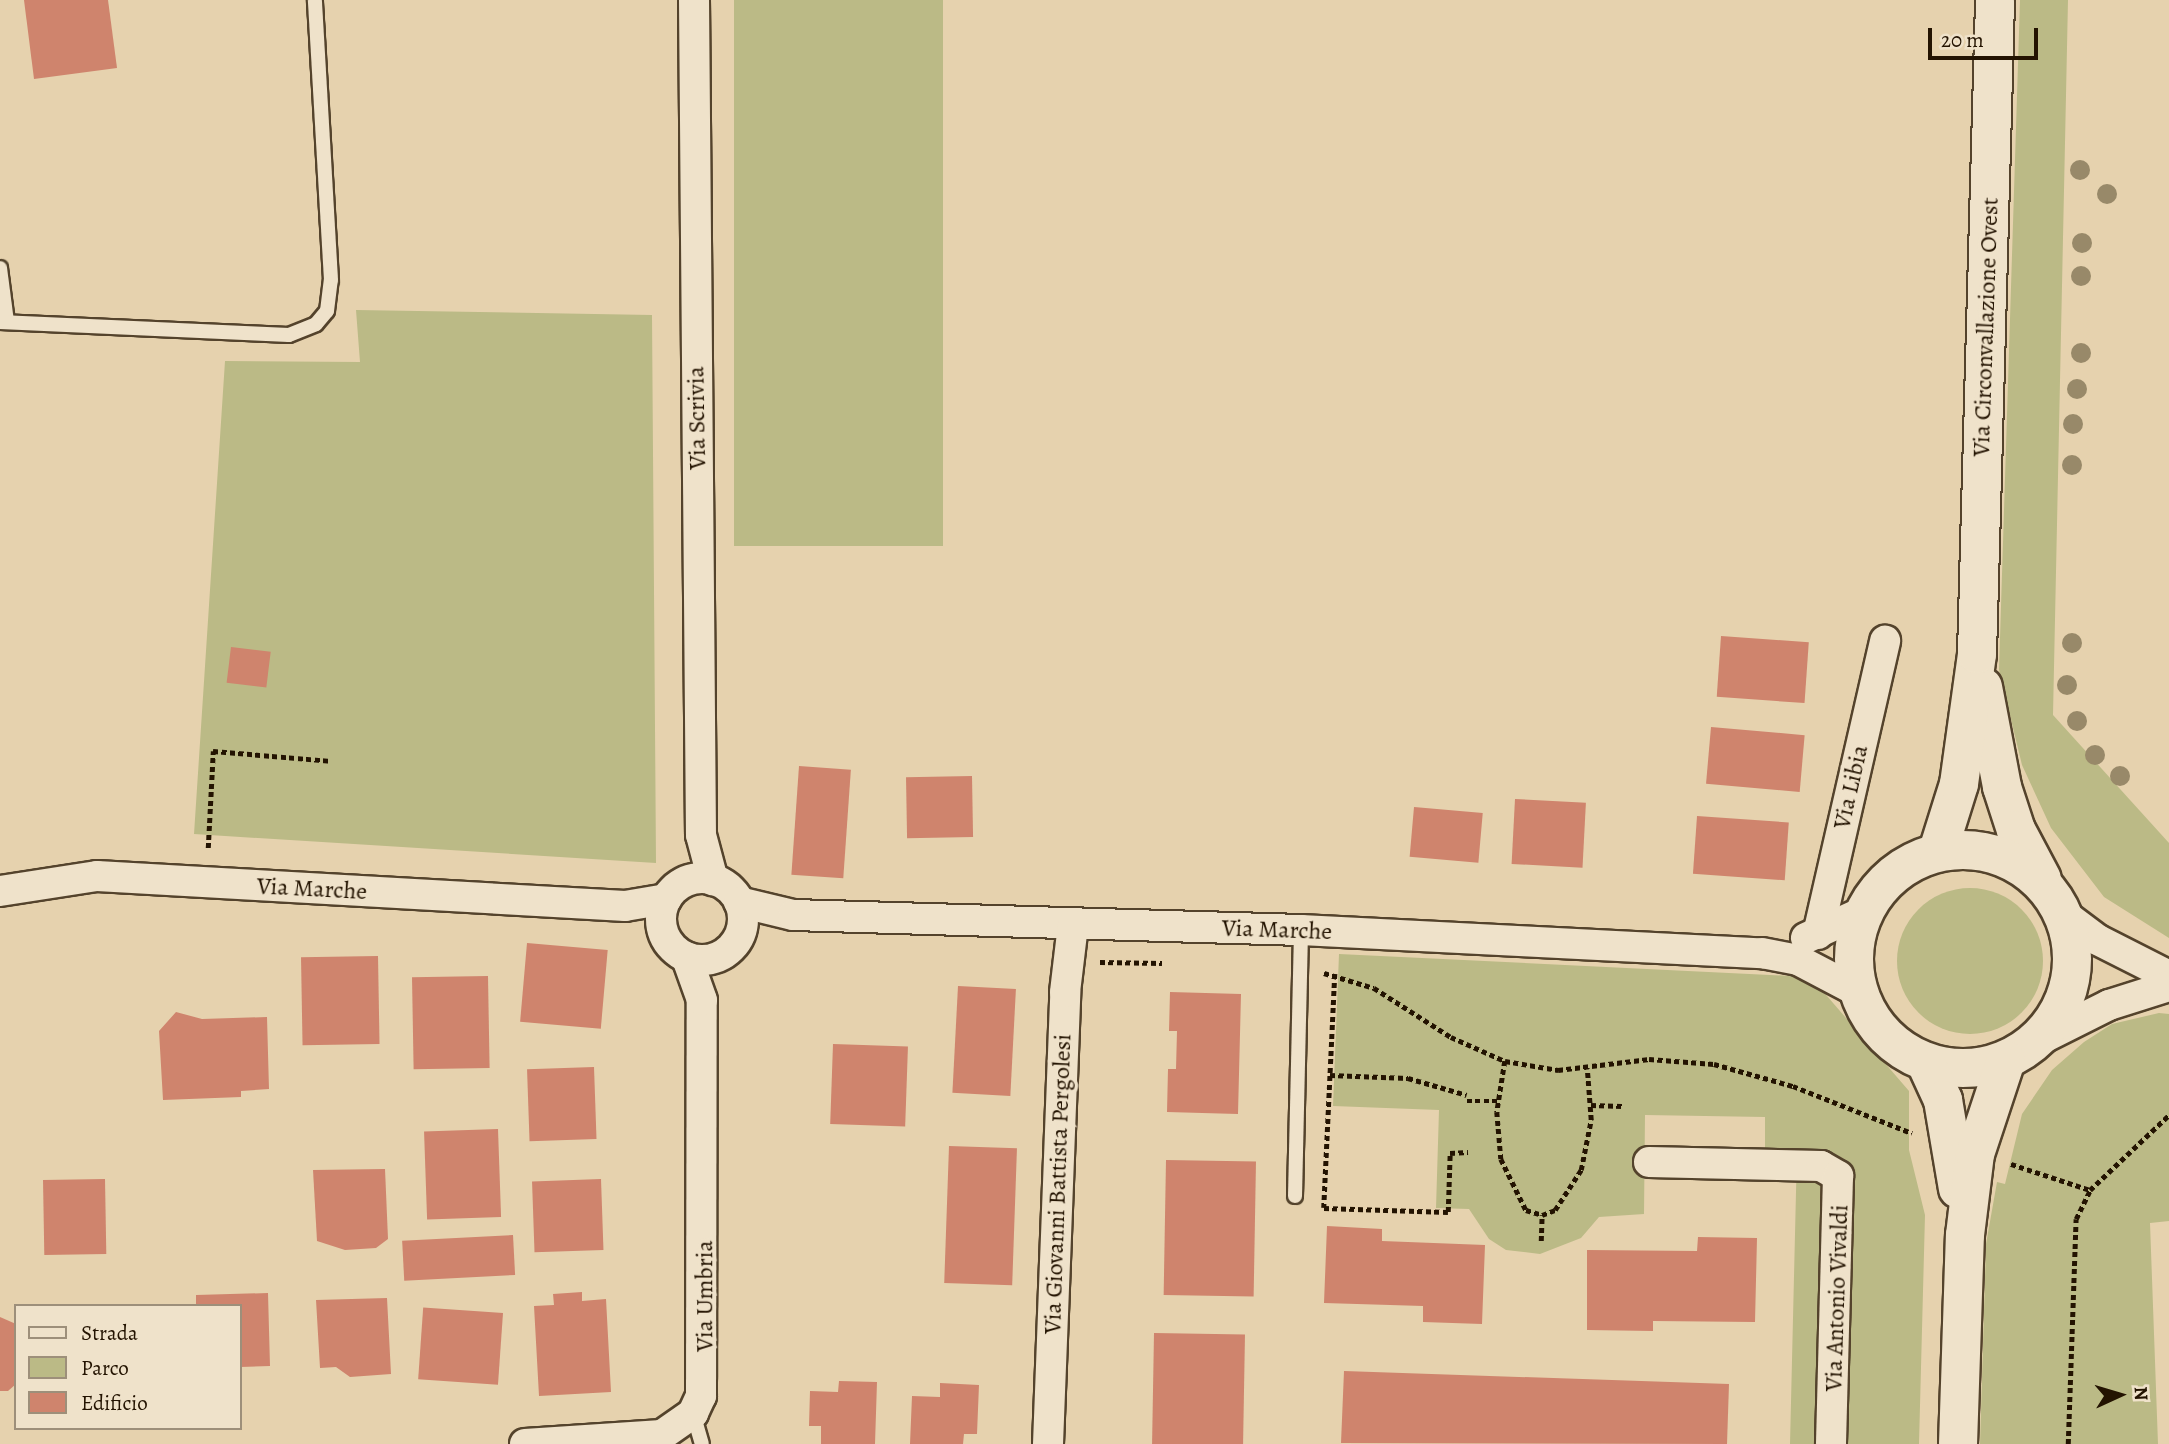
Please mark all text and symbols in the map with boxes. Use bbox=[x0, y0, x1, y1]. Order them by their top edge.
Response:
scale bar bbox=[1931, 14, 2041, 58]
text: 20 m bbox=[1941, 26, 1984, 54]
street label: Via Circonvallazione Ovest bbox=[1967, 197, 2005, 457]
street label: Via Scrivia bbox=[682, 366, 712, 470]
street label: Via Libia bbox=[1827, 742, 1875, 832]
street label: Via Marche bbox=[256, 872, 368, 906]
street label: Via Marche bbox=[1221, 914, 1333, 946]
street label: Via Giovanni Battista Pergolesi bbox=[1038, 1033, 1078, 1335]
street label: Via Antonio Vivaldi bbox=[1819, 1204, 1855, 1392]
street label: Via Umbria bbox=[691, 1240, 719, 1352]
legend bbox=[14, 1304, 242, 1430]
text: Strada bbox=[81, 1319, 138, 1347]
text: Parco bbox=[81, 1354, 129, 1382]
north arrow bbox=[2085, 1360, 2155, 1430]
text: N bbox=[2127, 1386, 2154, 1401]
text: Edificio bbox=[81, 1389, 148, 1417]

